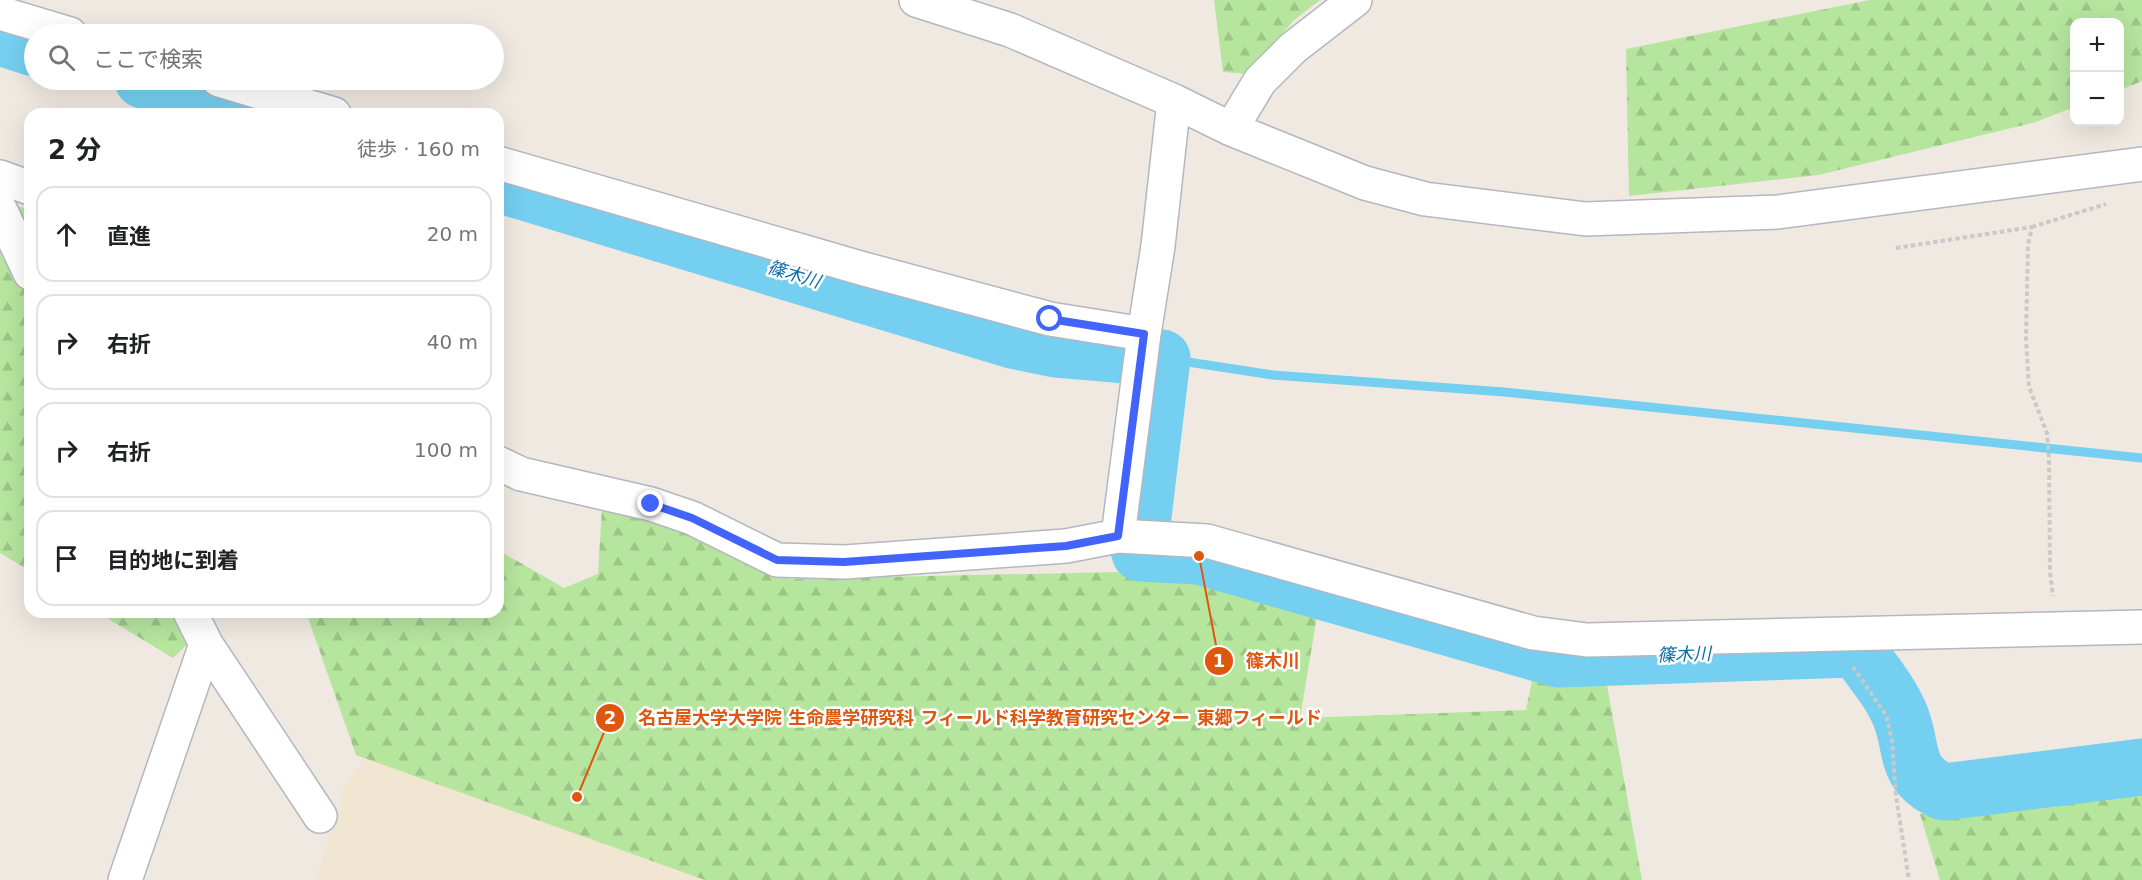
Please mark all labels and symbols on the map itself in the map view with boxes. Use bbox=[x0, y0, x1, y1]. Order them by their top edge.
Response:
water label: 篠木川 bbox=[765, 256, 825, 293]
route start bbox=[1036, 305, 1062, 331]
route end bbox=[637, 490, 663, 516]
water label: 篠木川 bbox=[1657, 642, 1713, 665]
callout: 篠木川 bbox=[1204, 643, 1312, 679]
text: 1 bbox=[1213, 650, 1225, 671]
text: 篠木川 bbox=[1246, 650, 1300, 671]
callout: 名古屋大学大学院 生命農学研究科 フィールド科学教育研究センター 東郷フィールド bbox=[595, 700, 1334, 736]
text: 2 bbox=[604, 707, 616, 728]
text: 名古屋大学大学院 生命農学研究科 フィールド科学教育研究センター 東郷フィールド bbox=[638, 707, 1322, 728]

